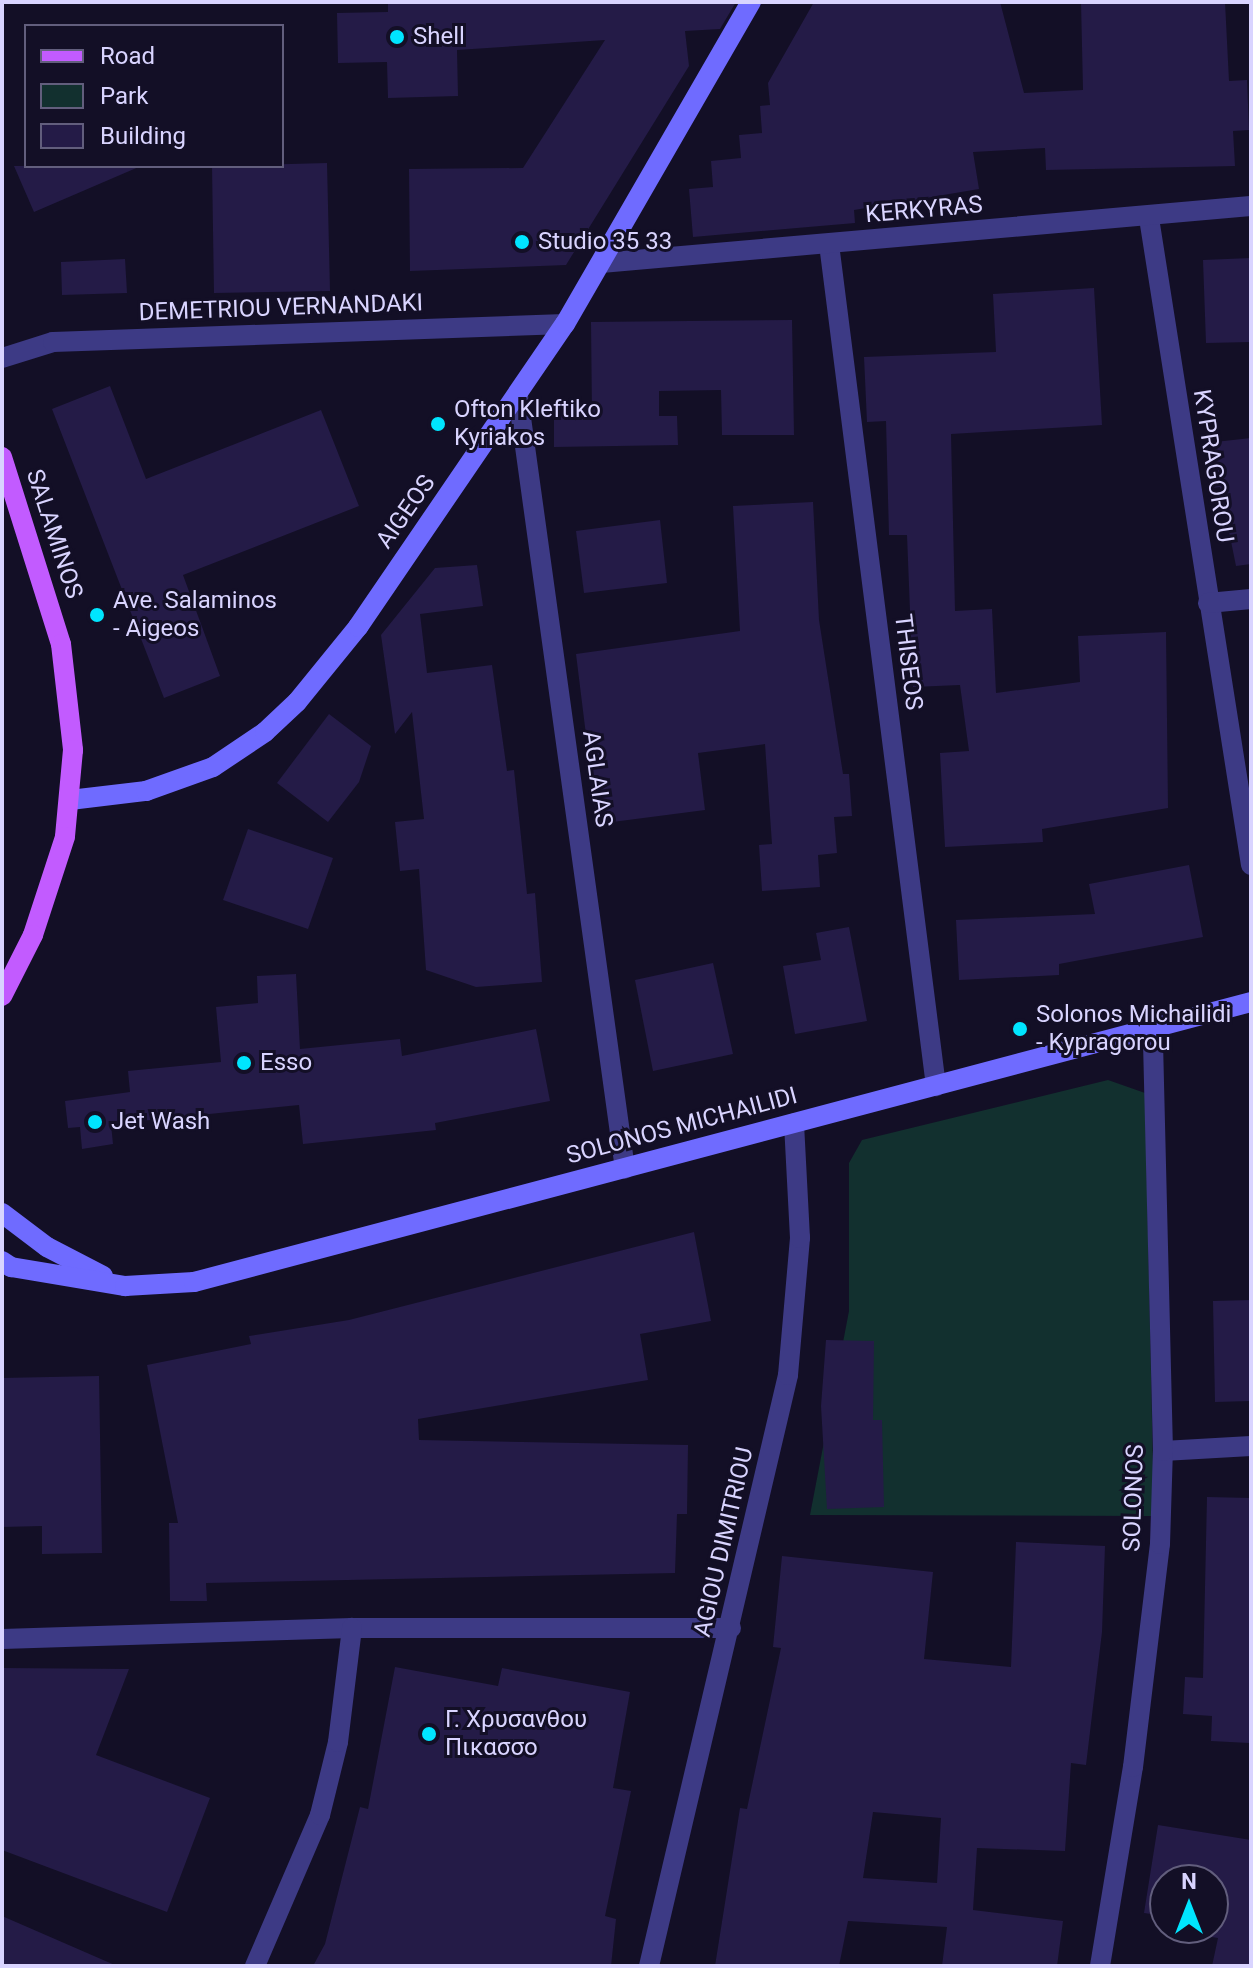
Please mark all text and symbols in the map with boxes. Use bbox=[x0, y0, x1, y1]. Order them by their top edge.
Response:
place label: Shell bbox=[413, 23, 465, 51]
legend bbox=[24, 24, 284, 168]
marker: Shell bbox=[388, 28, 406, 46]
text: Road bbox=[100, 42, 155, 70]
text: Park bbox=[100, 82, 148, 110]
text: Building bbox=[100, 122, 186, 150]
street label: KERKYRAS bbox=[864, 191, 984, 229]
place label: Studio 35 33 bbox=[538, 228, 672, 256]
marker: Studio 35 33 bbox=[513, 233, 531, 251]
street label: DEMETRIOU VERNANDAKI bbox=[138, 289, 424, 327]
street label: KYPRAGOROU bbox=[1187, 387, 1239, 545]
place label: Ofton Kleftiko Kyriakos bbox=[454, 396, 601, 452]
marker: Ofton Kleftiko Kyriakos bbox=[429, 415, 447, 433]
street label: SALAMINOS bbox=[20, 466, 88, 602]
street label: AIGEOS bbox=[370, 470, 442, 554]
place label: Ave. Salaminos - Aigeos bbox=[113, 587, 277, 643]
marker: Ave. Salaminos - Aigeos bbox=[88, 606, 106, 624]
street label: THISEOS bbox=[888, 612, 928, 712]
street label: AGLAIAS bbox=[576, 729, 618, 829]
place label: Solonos Michailidi - Kypragorou bbox=[1036, 1001, 1231, 1057]
marker: Solonos Michailidi - Kypragorou bbox=[1011, 1020, 1029, 1038]
place label: Esso bbox=[260, 1049, 312, 1077]
marker: Esso bbox=[235, 1054, 253, 1072]
street label: SOLONOS MICHAILIDI bbox=[564, 1081, 800, 1171]
place label: Jet Wash bbox=[111, 1108, 210, 1136]
marker: Jet Wash bbox=[86, 1113, 104, 1131]
street label: AGIOU DIMITRIOU bbox=[688, 1444, 760, 1640]
street label: SOLONOS bbox=[1118, 1444, 1150, 1552]
place label: Γ. Χρυσανθου Πικασσο bbox=[445, 1706, 587, 1762]
marker: Γ. Χρυσανθου Πικασσο bbox=[420, 1725, 438, 1743]
north arrow bbox=[1149, 1864, 1229, 1944]
text: N bbox=[1181, 1869, 1197, 1894]

